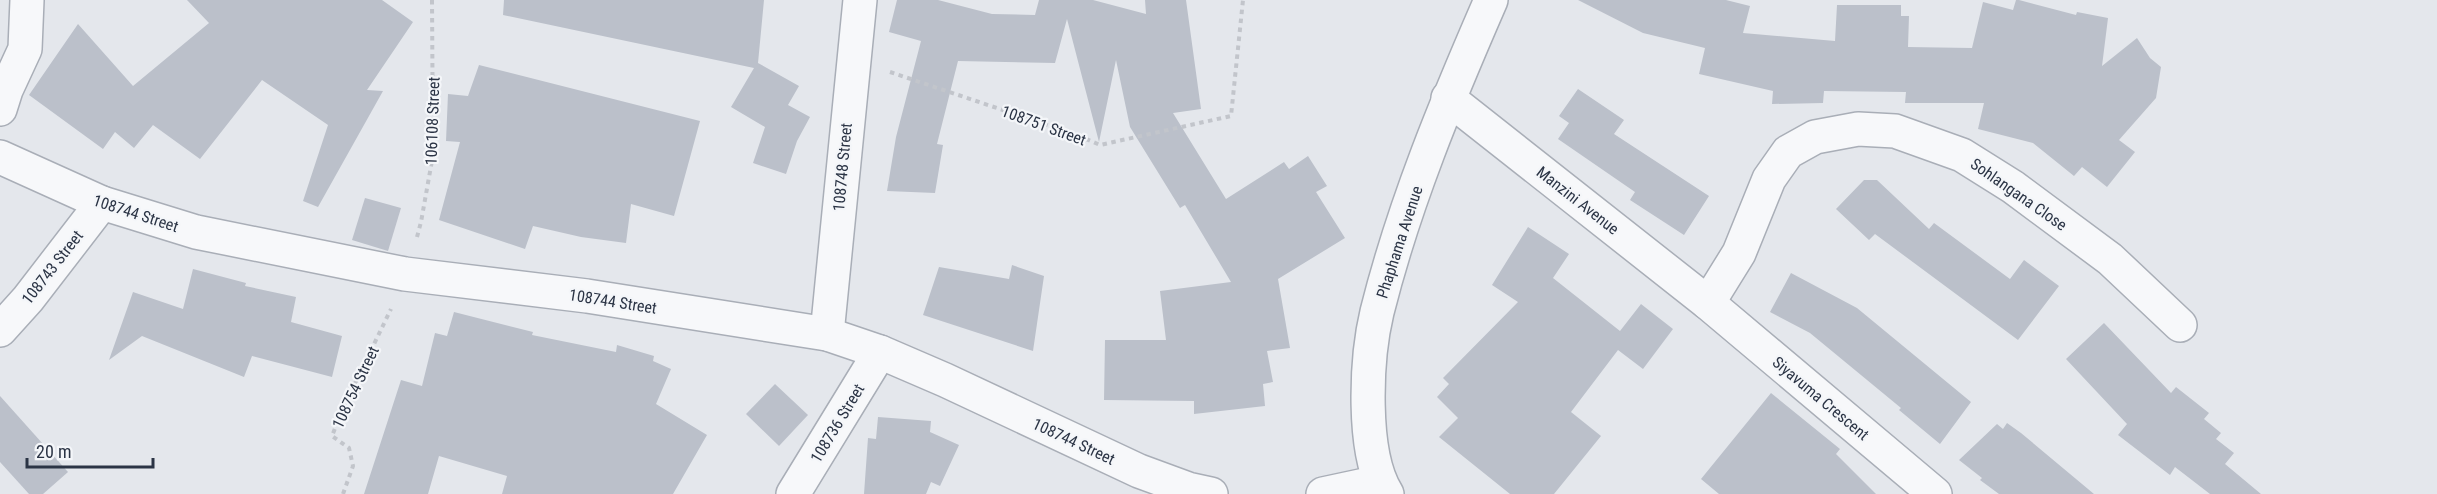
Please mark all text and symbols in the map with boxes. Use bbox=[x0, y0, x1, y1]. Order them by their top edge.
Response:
street label: 106108 Street bbox=[421, 76, 444, 166]
street label: 108751 Street bbox=[999, 101, 1089, 150]
street label: 108748 Street bbox=[829, 122, 856, 212]
street label: Sohlangana Close bbox=[1967, 154, 2071, 235]
street label: Manzini Avenue bbox=[1533, 162, 1623, 238]
street label: Phaphama Avenue bbox=[1372, 184, 1427, 301]
street label: 108744 Street bbox=[91, 191, 181, 236]
street label: 108743 Street bbox=[18, 226, 87, 308]
street label: 108744 Street bbox=[568, 285, 658, 318]
street label: 108754 Street bbox=[328, 343, 383, 431]
street label: Siyavuma Crescent bbox=[1769, 353, 1873, 444]
street label: 108736 Street bbox=[806, 380, 869, 466]
street label: 108744 Street bbox=[1030, 414, 1118, 469]
scale bar bbox=[27, 431, 153, 469]
text: 20 m bbox=[36, 441, 71, 462]

